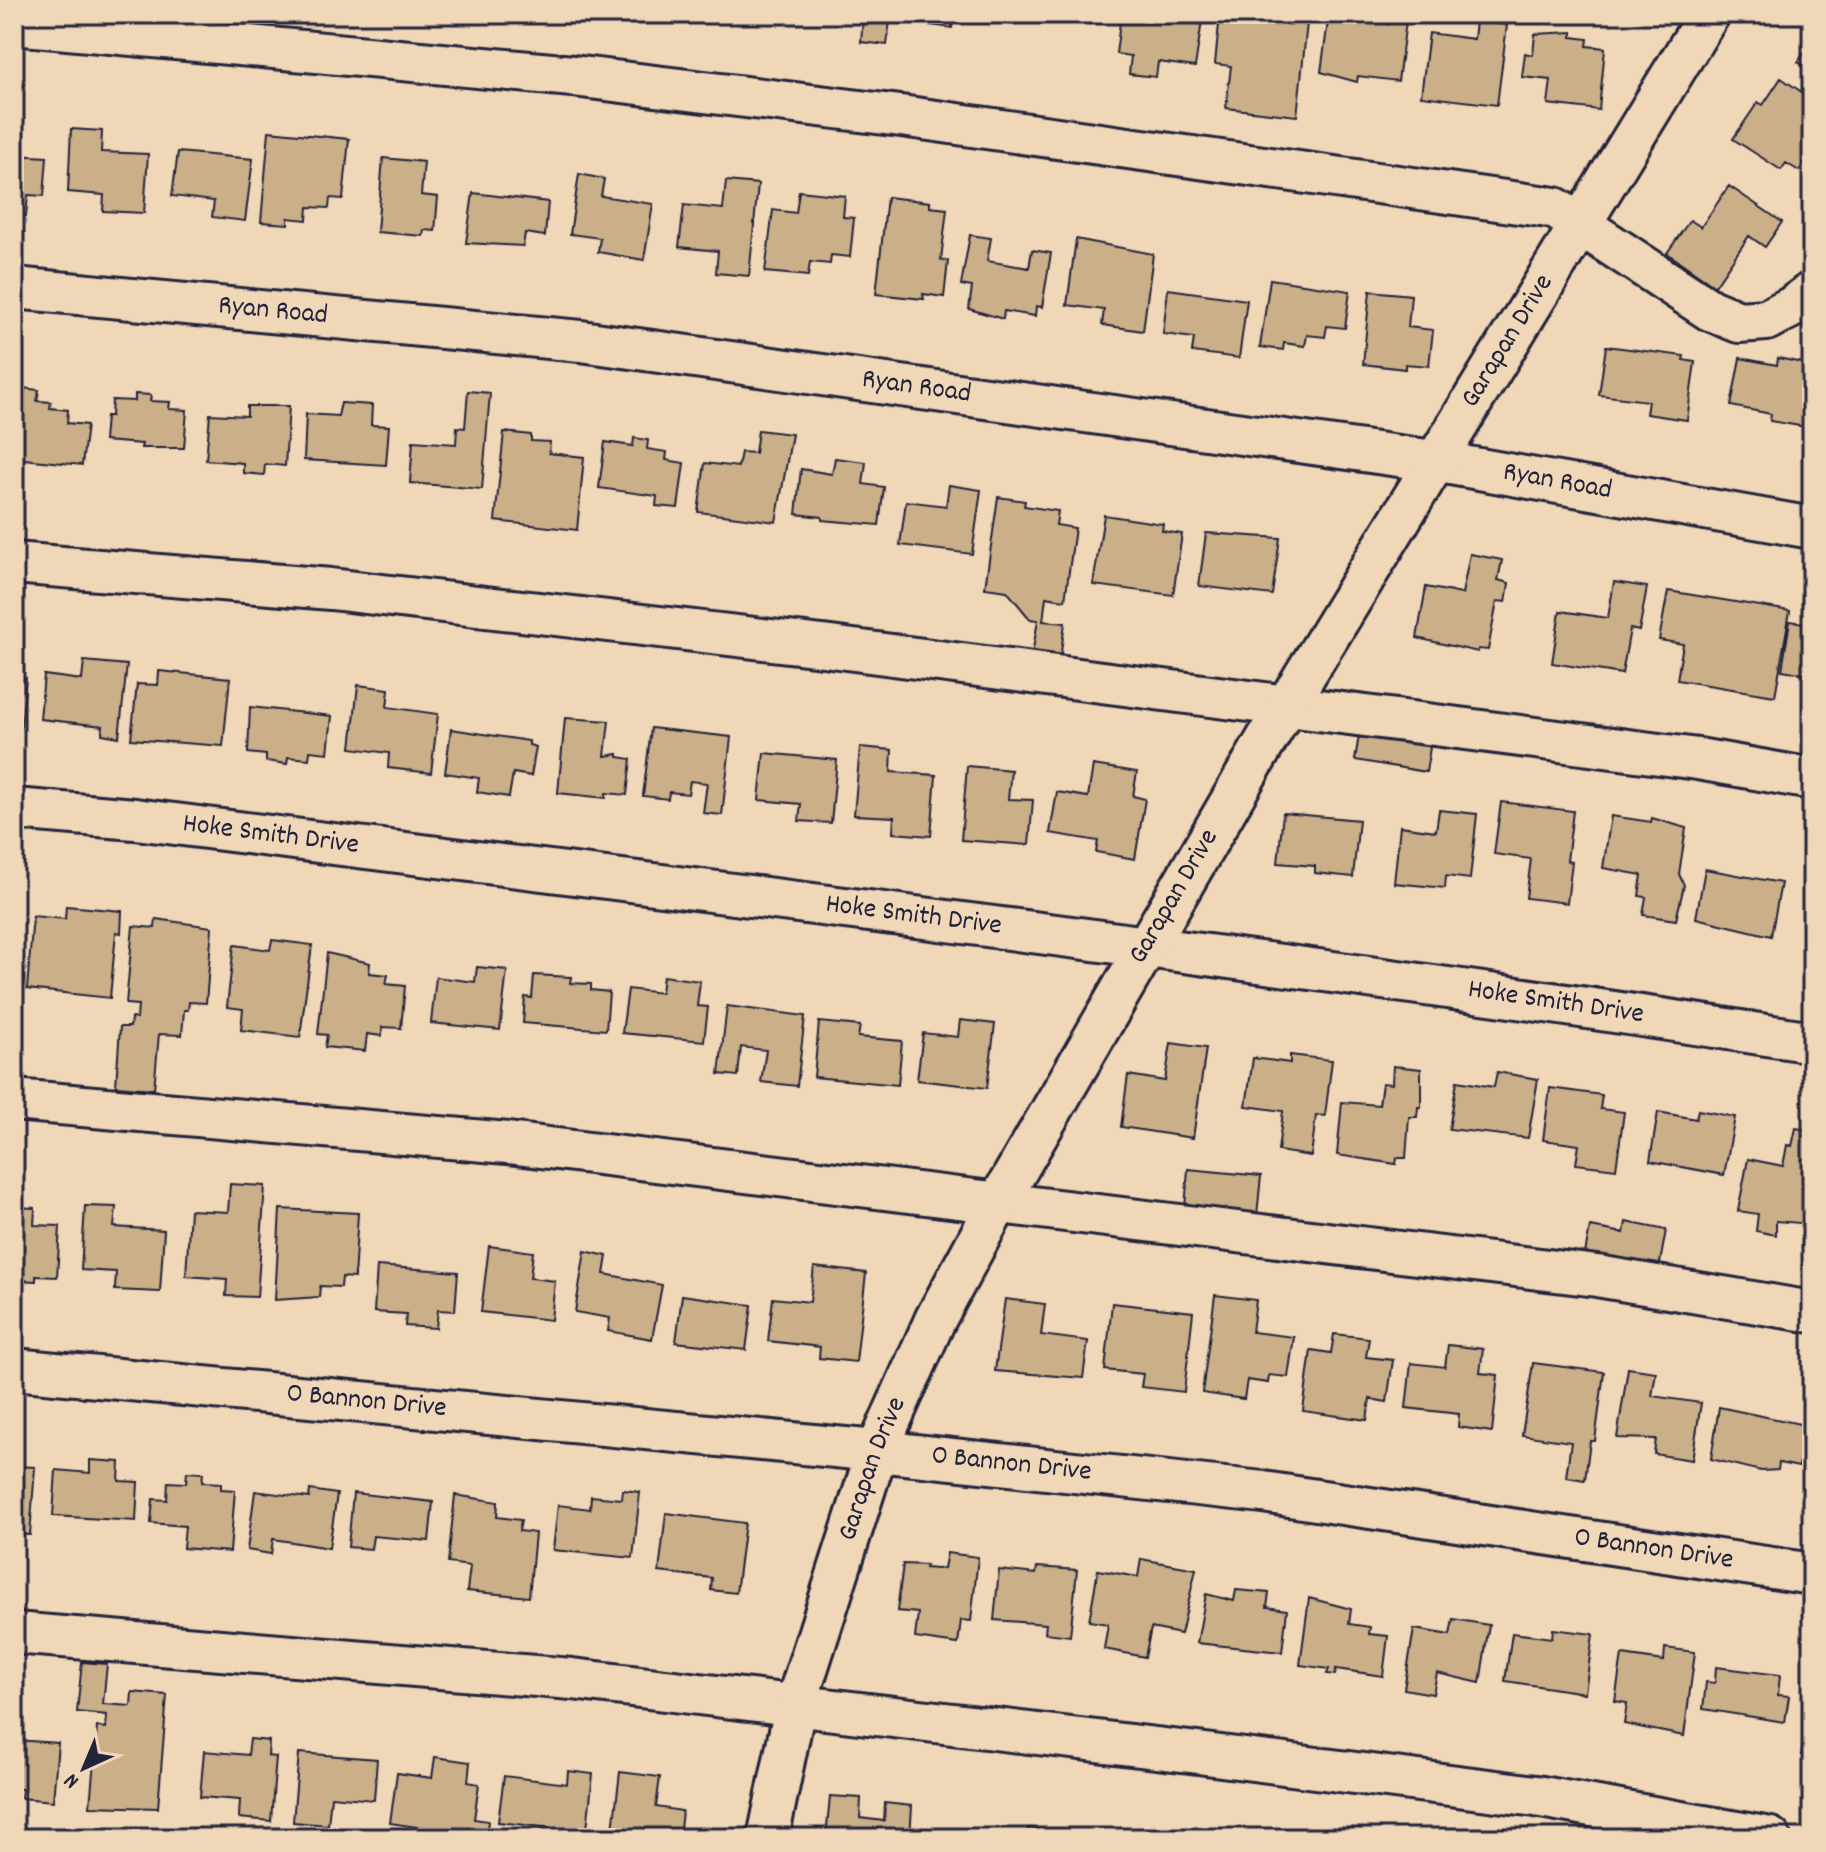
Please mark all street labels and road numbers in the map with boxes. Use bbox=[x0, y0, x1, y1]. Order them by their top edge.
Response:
street label: Garapan Drive bbox=[1452, 267, 1565, 416]
street label: Ryan Road bbox=[216, 287, 329, 337]
street label: Ryan Road bbox=[859, 361, 973, 416]
street label: Ryan Road bbox=[1500, 454, 1615, 512]
street label: Hoke Smith Drive bbox=[180, 805, 361, 867]
street label: Garapan Drive bbox=[1120, 822, 1230, 972]
street label: Hoke Smith Drive bbox=[823, 886, 1004, 948]
street label: Hoke Smith Drive bbox=[1465, 971, 1646, 1036]
street label: O Bannon Drive bbox=[285, 1375, 448, 1430]
street label: Garapan Drive bbox=[829, 1391, 918, 1546]
street label: O Bannon Drive bbox=[929, 1437, 1093, 1494]
street label: O Bannon Drive bbox=[1571, 1519, 1736, 1582]

